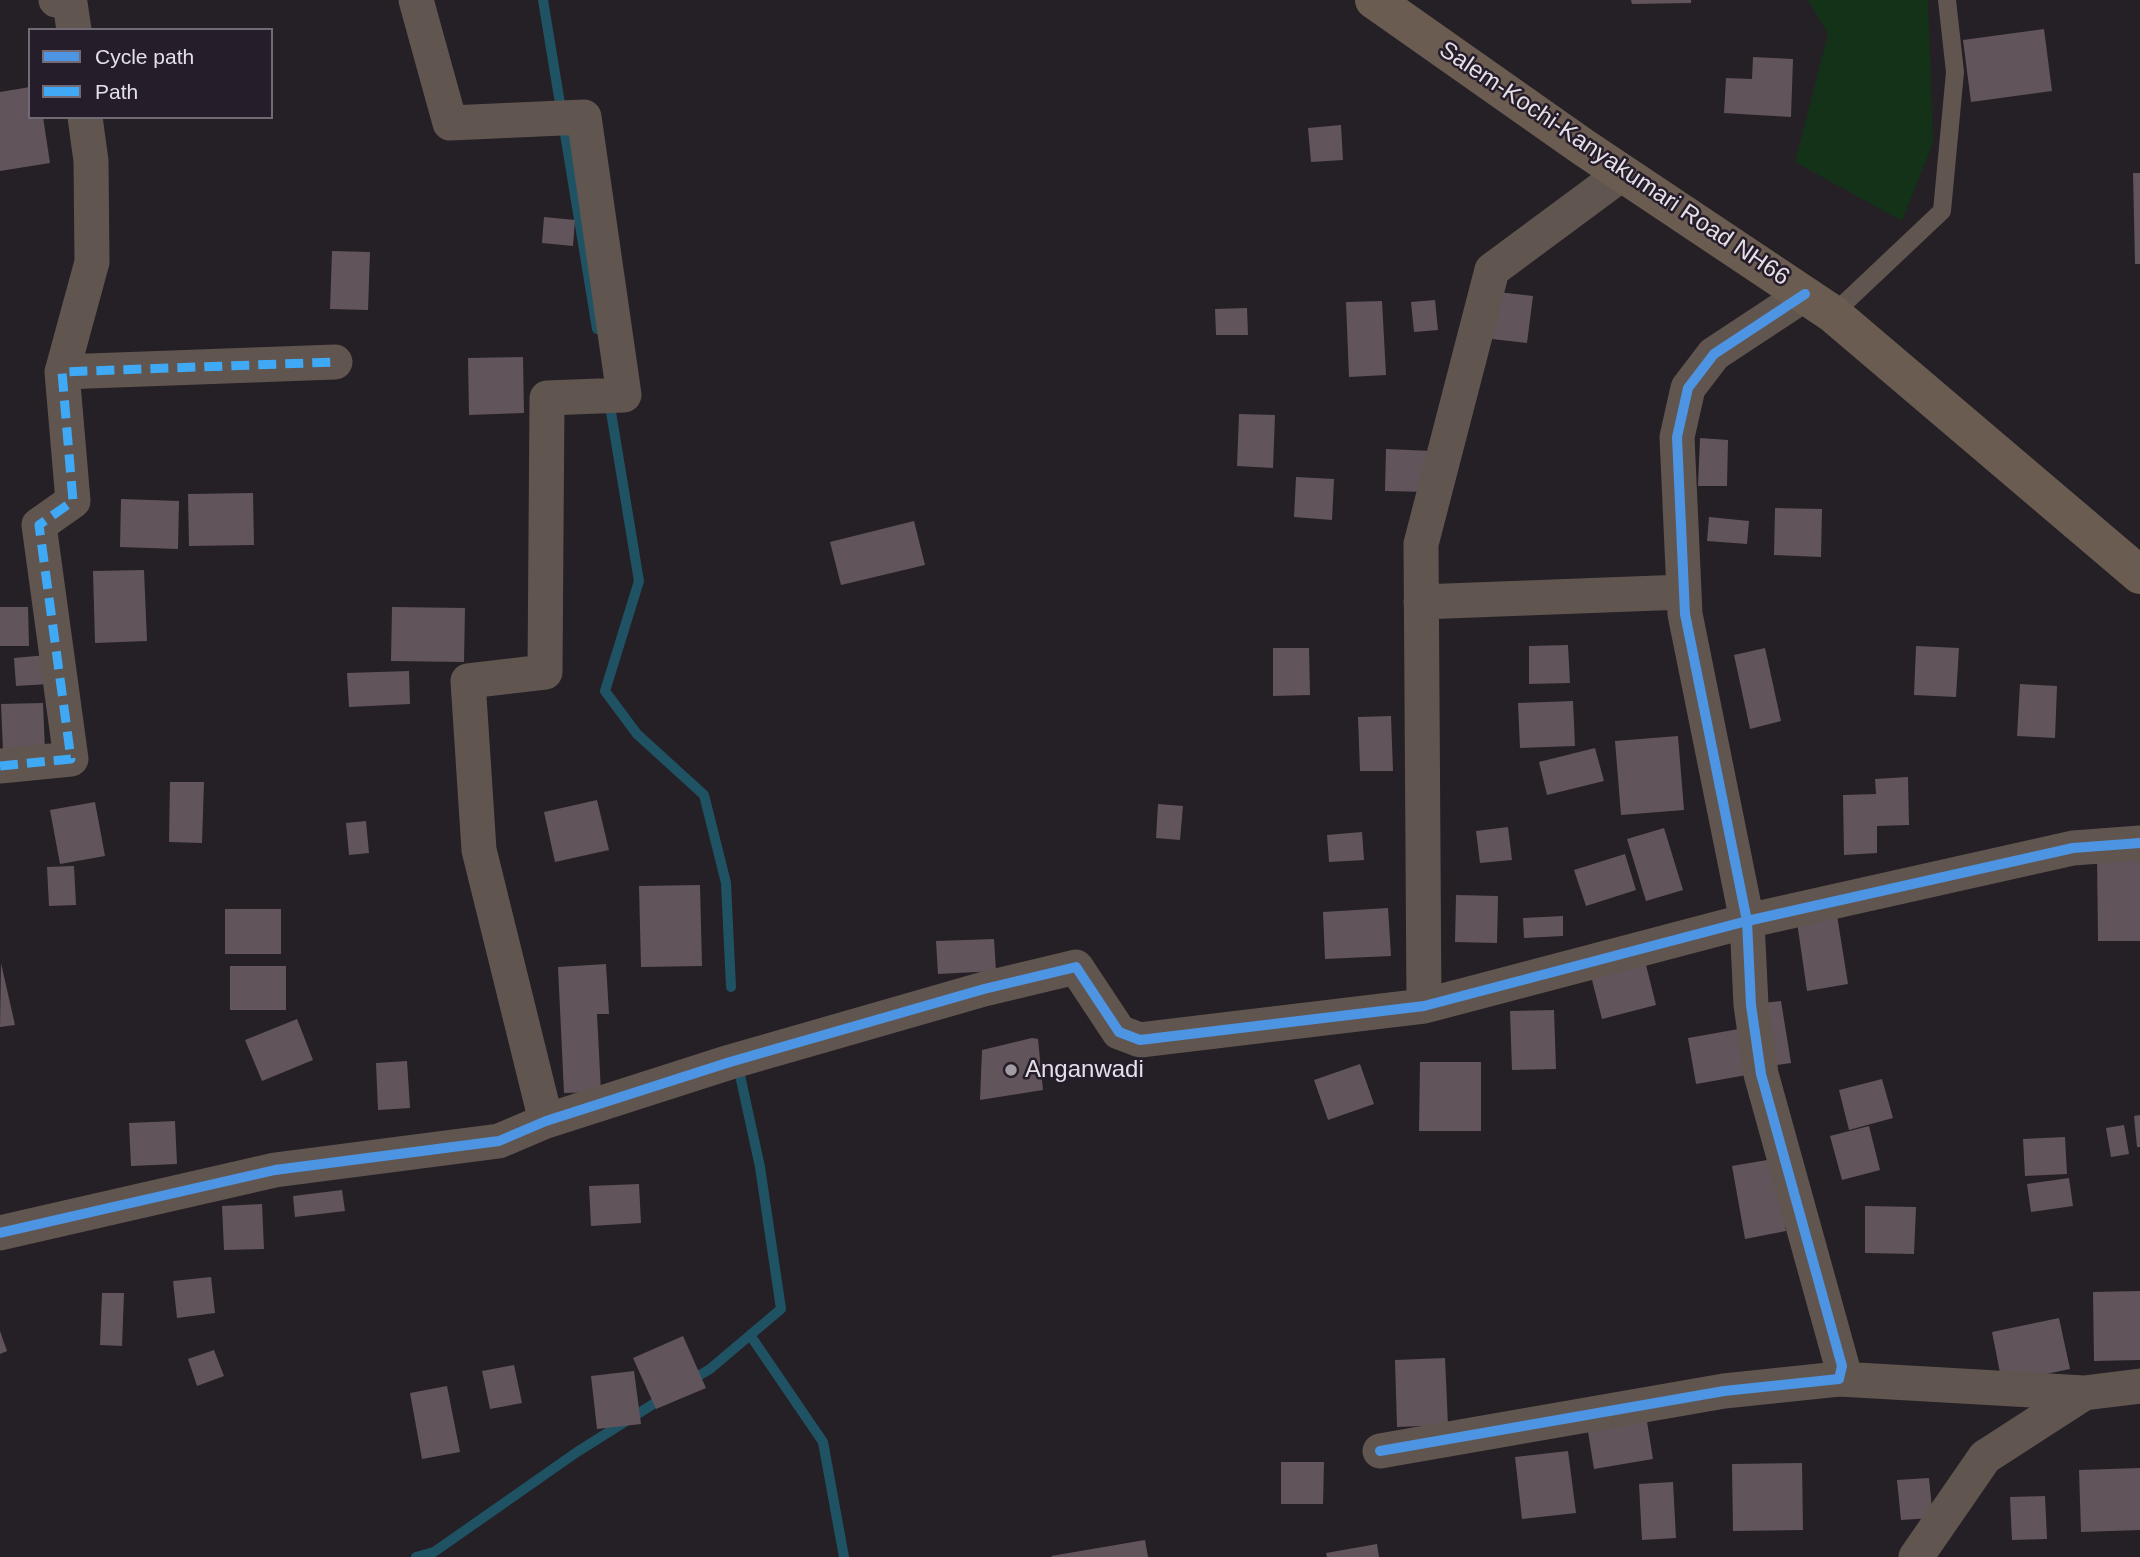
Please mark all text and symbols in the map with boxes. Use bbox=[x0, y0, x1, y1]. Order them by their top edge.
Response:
legend bbox=[28, 28, 273, 119]
street label: Salem-Kochi-Kanyakumari Road NH66 bbox=[1433, 36, 1795, 292]
text: Cycle path bbox=[95, 45, 194, 68]
text: Path bbox=[95, 80, 138, 103]
place label: Anganwadi bbox=[1025, 1056, 1144, 1084]
marker: Anganwadi bbox=[1003, 1062, 1019, 1078]

